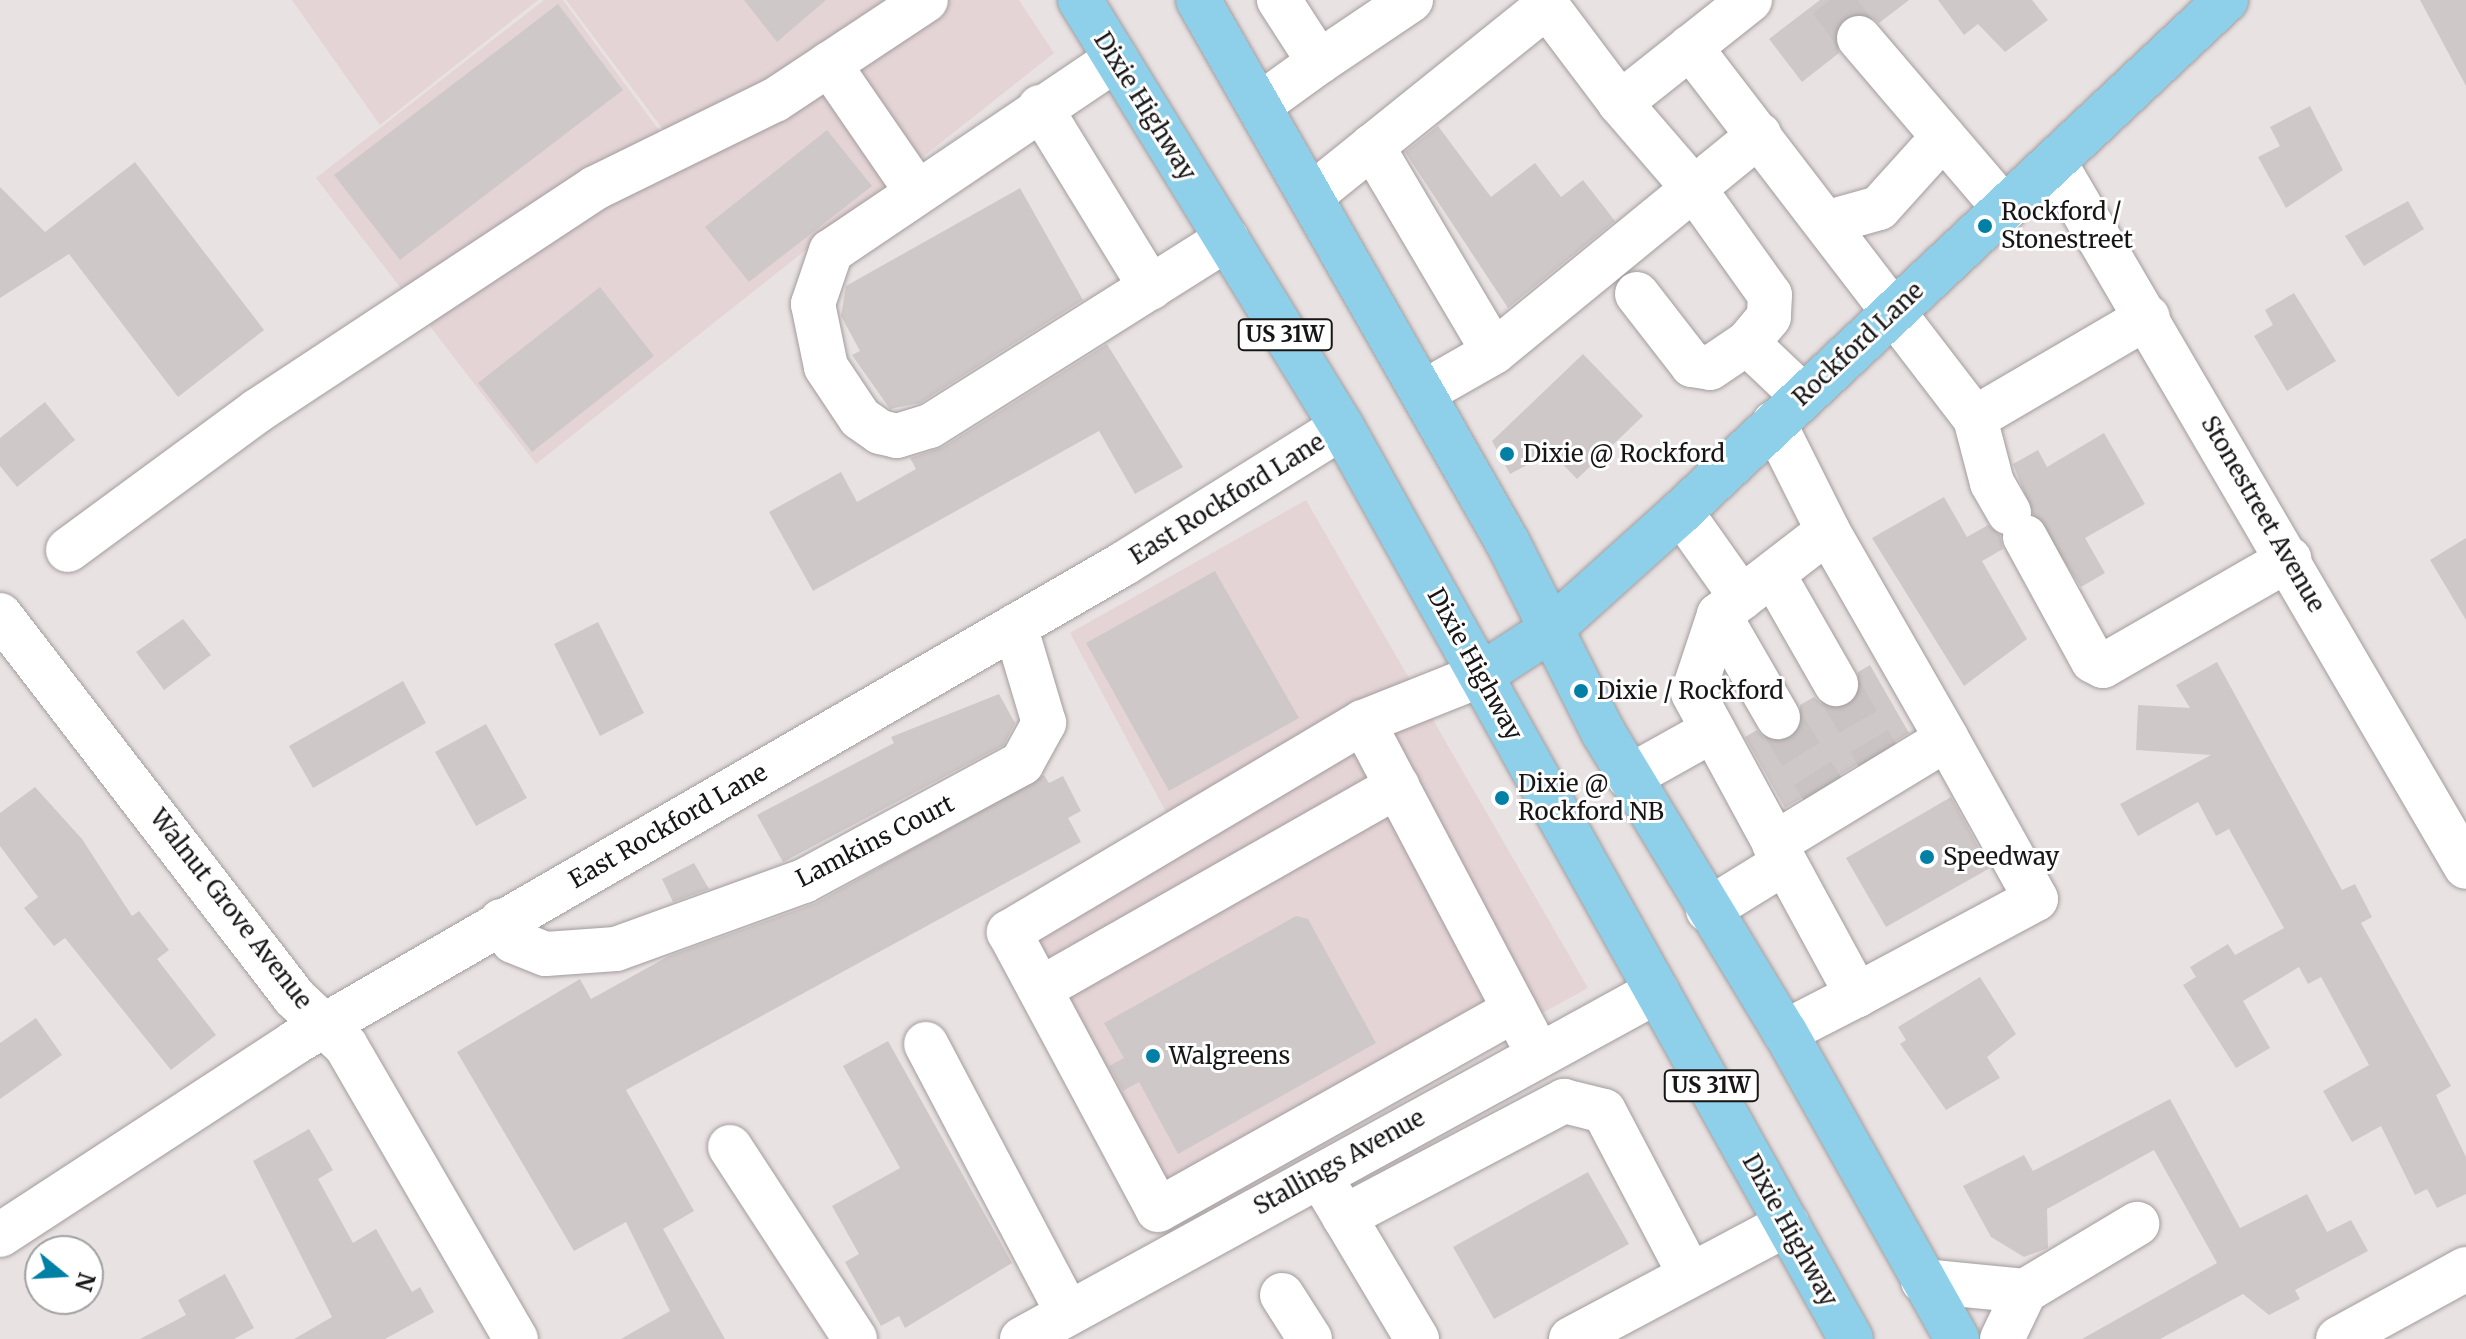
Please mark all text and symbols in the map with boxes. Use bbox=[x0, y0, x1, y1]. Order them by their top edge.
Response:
street label: Dixie Highway bbox=[1088, 27, 1202, 185]
place label: Rockford / Stonestreet bbox=[2001, 198, 2133, 254]
marker: Rockford / Stonestreet bbox=[1976, 217, 1994, 235]
street label: Rockford Lane bbox=[1787, 276, 1929, 412]
road number: US 31W bbox=[1237, 317, 1333, 353]
street label: Stonestreet Avenue bbox=[2195, 411, 2331, 617]
street label: East Rockford Lane bbox=[1124, 427, 1330, 571]
place label: Dixie @ Rockford bbox=[1523, 440, 1725, 468]
marker: Dixie @ Rockford bbox=[1498, 445, 1516, 463]
street label: Dixie Highway bbox=[1421, 583, 1529, 745]
place label: Dixie / Rockford bbox=[1597, 677, 1784, 705]
marker: Dixie / Rockford bbox=[1572, 682, 1590, 700]
street label: East Rockford Lane bbox=[564, 758, 772, 894]
place label: Dixie @ Rockford NB bbox=[1518, 770, 1664, 826]
street label: Lamkins Court bbox=[791, 789, 959, 893]
marker: Dixie @ Rockford NB bbox=[1493, 789, 1511, 807]
street label: Walnut Grove Avenue bbox=[144, 803, 318, 1015]
place label: Speedway bbox=[1943, 843, 2059, 871]
marker: Speedway bbox=[1918, 848, 1936, 866]
place label: Walgreens bbox=[1169, 1042, 1290, 1070]
marker: Walgreens bbox=[1144, 1047, 1162, 1065]
road number: US 31W bbox=[1663, 1068, 1759, 1104]
street label: Stallings Avenue bbox=[1248, 1103, 1430, 1221]
street label: Dixie Highway bbox=[1736, 1149, 1844, 1311]
north arrow bbox=[24, 1235, 104, 1315]
text: N bbox=[69, 1269, 101, 1294]

